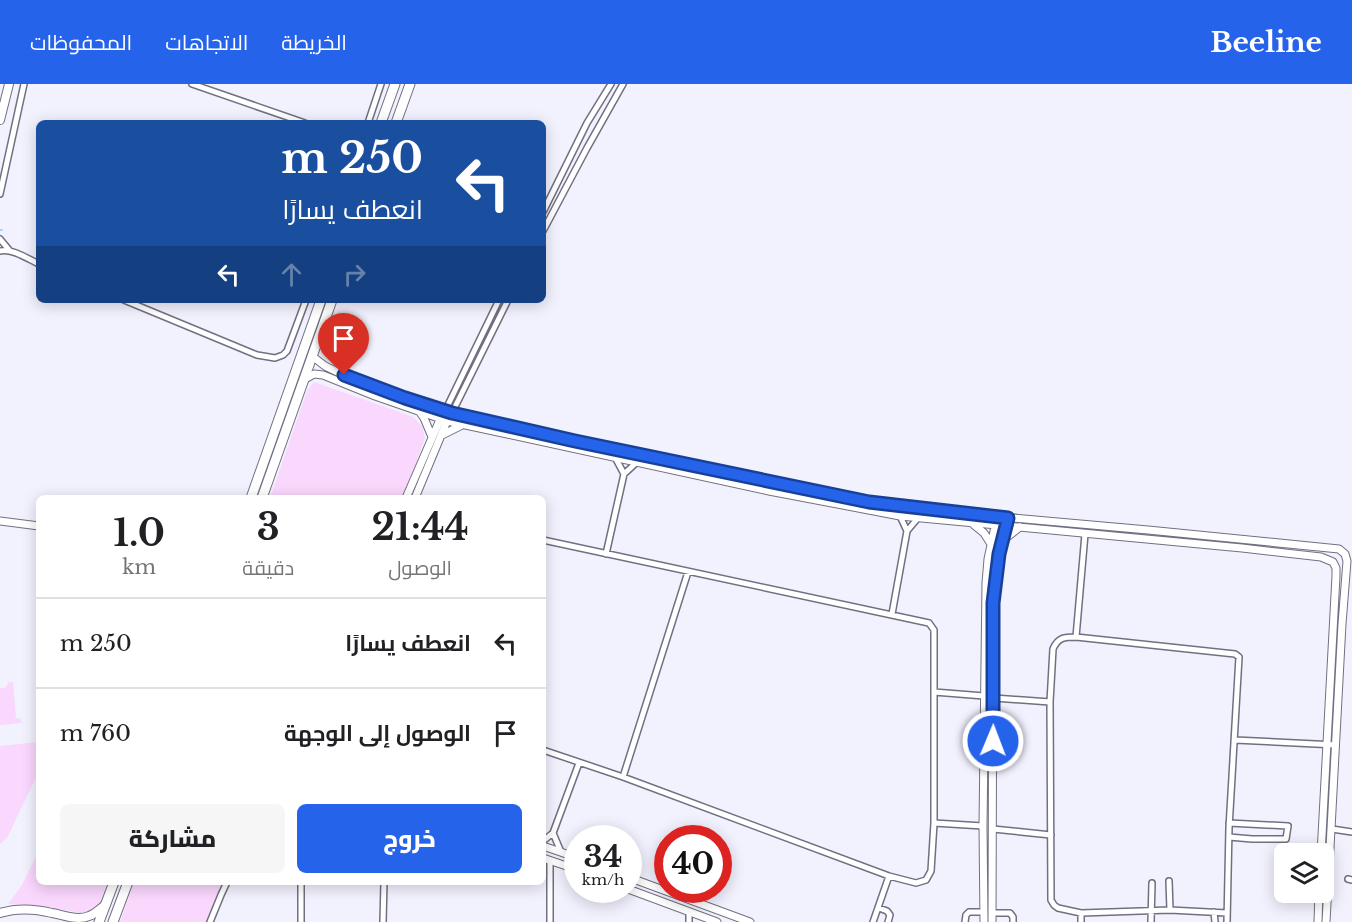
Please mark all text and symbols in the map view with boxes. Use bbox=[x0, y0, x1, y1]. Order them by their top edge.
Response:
text: Beeline bbox=[1210, 25, 1322, 60]
text: المحفوظات bbox=[30, 30, 132, 56]
text: الاتجاهات bbox=[165, 30, 248, 56]
text: الخريطة bbox=[281, 30, 347, 56]
text: 250 m bbox=[281, 132, 423, 184]
icon: left bbox=[444, 144, 522, 222]
text: انعطف يسارًا bbox=[282, 193, 423, 226]
icon: left bbox=[212, 258, 245, 291]
icon: ahead bbox=[275, 258, 308, 291]
icon: right bbox=[338, 258, 371, 291]
pin bbox=[318, 313, 369, 375]
icon: arrive bbox=[327, 322, 360, 355]
text: 3 bbox=[257, 505, 280, 550]
text: 21:44 bbox=[372, 505, 469, 550]
text: 1.0 bbox=[113, 511, 165, 556]
text: km bbox=[122, 555, 156, 579]
text: دقيقة bbox=[242, 556, 294, 580]
text: الوصول bbox=[388, 556, 452, 580]
icon: left bbox=[489, 627, 522, 660]
text: 250 m bbox=[60, 630, 132, 657]
text: انعطف يسارًا bbox=[345, 630, 471, 657]
position arrow bbox=[961, 709, 1025, 773]
icon: arrive bbox=[489, 717, 522, 750]
text: 760 m bbox=[60, 720, 131, 747]
text: الوصول إلى الوجهة bbox=[284, 720, 471, 747]
button: مشاركة bbox=[60, 804, 285, 873]
button: خروج bbox=[297, 804, 522, 873]
speed limit sign: 40 bbox=[654, 825, 732, 903]
text: 34 bbox=[583, 838, 623, 875]
map controls bbox=[1274, 843, 1334, 903]
button: layers bbox=[1274, 843, 1334, 903]
text: km/h bbox=[582, 870, 624, 889]

